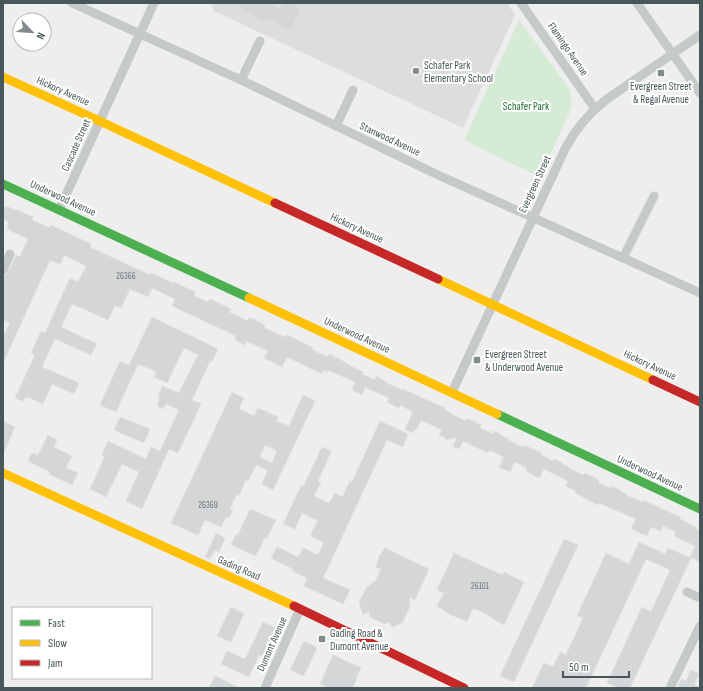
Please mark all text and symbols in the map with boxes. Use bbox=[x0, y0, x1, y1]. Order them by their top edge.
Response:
north arrow bbox=[12, 12, 52, 52]
street label: Flamingo Avenue bbox=[545, 20, 591, 78]
text: N bbox=[33, 31, 48, 42]
place label: Schafer Park Elementary School bbox=[424, 59, 493, 85]
marker: Schafer Park Elementary School bbox=[411, 66, 421, 76]
marker: Evergreen Street & Regal Avenue bbox=[656, 68, 666, 78]
street label: Hickory Avenue bbox=[34, 74, 92, 108]
place label: Evergreen Street & Regal Avenue bbox=[630, 80, 693, 106]
park label: Schafer Park bbox=[503, 100, 550, 113]
street label: Cascade Street bbox=[59, 116, 94, 173]
street label: Stanwood Avenue bbox=[358, 119, 422, 159]
street label: Evergreen Street bbox=[516, 153, 554, 215]
street label: Underwood Avenue bbox=[28, 177, 98, 219]
street label: Hickory Avenue bbox=[329, 210, 385, 246]
house number: 26366 bbox=[116, 271, 136, 282]
street label: Underwood Avenue bbox=[322, 314, 392, 356]
street label: Hickory Avenue bbox=[622, 347, 678, 383]
place label: Evergreen Street & Underwood Avenue bbox=[485, 348, 563, 374]
marker: Evergreen Street & Underwood Avenue bbox=[472, 355, 482, 365]
street label: Underwood Avenue bbox=[615, 452, 685, 494]
house number: 26369 bbox=[198, 500, 218, 511]
street label: Gading Road bbox=[216, 553, 263, 583]
house number: 26101 bbox=[471, 581, 490, 592]
legend bbox=[12, 607, 152, 679]
street label: Dumont Avenue bbox=[254, 615, 290, 673]
text: Fast bbox=[48, 616, 65, 631]
place label: Gading Road & Dumont Avenue bbox=[330, 627, 388, 653]
marker: Gading Road & Dumont Avenue bbox=[317, 634, 327, 644]
text: Slow bbox=[48, 636, 67, 651]
scale bar bbox=[563, 653, 629, 679]
text: Jam bbox=[47, 656, 63, 671]
text: 50 m bbox=[569, 660, 589, 675]

